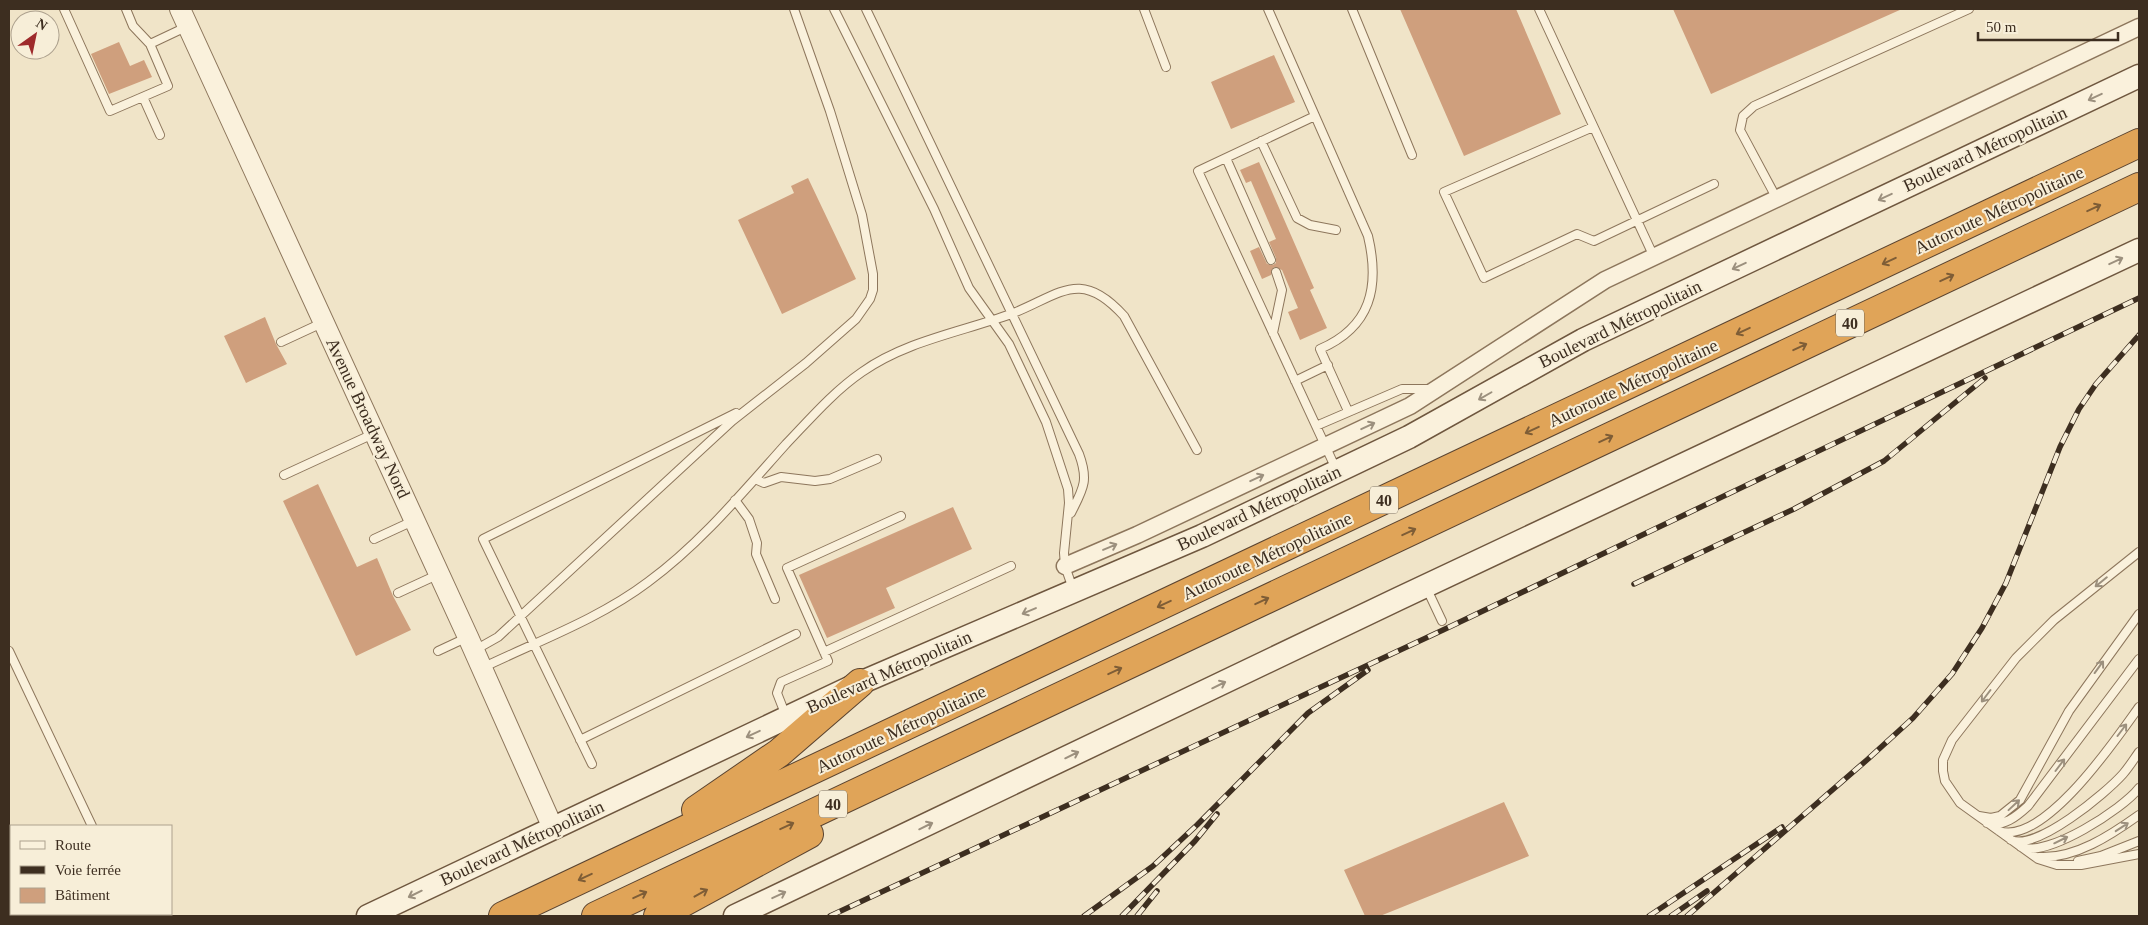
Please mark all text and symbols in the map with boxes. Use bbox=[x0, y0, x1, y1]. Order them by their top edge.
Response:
north arrow bbox=[10, 10, 60, 60]
scale bar bbox=[1978, 10, 2118, 42]
text: N bbox=[33, 15, 50, 34]
text: 50 m bbox=[1986, 19, 2017, 35]
one-way arrow bbox=[2088, 92, 2103, 102]
street label: Boulevard Métropolitain bbox=[1900, 102, 2070, 196]
street label: Autoroute Métropolitaine bbox=[1911, 162, 2087, 258]
one-way arrow bbox=[1878, 192, 1893, 202]
one-way arrow bbox=[2086, 203, 2101, 213]
one-way arrow bbox=[2108, 256, 2123, 266]
one-way arrow bbox=[1882, 257, 1897, 267]
one-way arrow bbox=[1731, 262, 1746, 272]
one-way arrow bbox=[1939, 273, 1954, 282]
street label: Boulevard Métropolitain bbox=[1535, 276, 1705, 372]
road number: 40 bbox=[1836, 309, 1864, 336]
one-way arrow bbox=[1735, 326, 1750, 336]
street label: Avenue Broadway Nord bbox=[322, 335, 414, 501]
street label: Autoroute Métropolitaine bbox=[1545, 335, 1721, 431]
one-way arrow bbox=[1792, 342, 1807, 351]
one-way arrow bbox=[1478, 391, 1492, 401]
one-way arrow bbox=[1360, 421, 1375, 430]
one-way arrow bbox=[1525, 426, 1540, 436]
one-way arrow bbox=[1598, 434, 1613, 443]
street label: Boulevard Métropolitain bbox=[1174, 461, 1344, 555]
one-way arrow bbox=[1250, 473, 1265, 483]
road number: 40 bbox=[1370, 486, 1398, 514]
street label: Autoroute Métropolitaine bbox=[1179, 508, 1355, 604]
one-way arrow bbox=[1401, 527, 1416, 536]
one-way arrow bbox=[1102, 541, 1117, 551]
one-way arrow bbox=[2095, 577, 2108, 588]
one-way arrow bbox=[1254, 596, 1269, 606]
one-way arrow bbox=[1157, 600, 1172, 609]
one-way arrow bbox=[1022, 606, 1037, 616]
street label: Boulevard Métropolitain bbox=[803, 627, 975, 717]
one-way arrow bbox=[2094, 660, 2104, 674]
one-way arrow bbox=[1107, 666, 1122, 675]
one-way arrow bbox=[1211, 680, 1226, 689]
street label: Autoroute Métropolitaine bbox=[813, 681, 989, 777]
one-way arrow bbox=[1980, 689, 1991, 702]
one-way arrow bbox=[2117, 723, 2127, 737]
one-way arrow bbox=[746, 730, 761, 739]
one-way arrow bbox=[1065, 750, 1080, 760]
one-way arrow bbox=[2055, 758, 2065, 772]
road number: 40 bbox=[819, 791, 847, 818]
street label: Boulevard Métropolitain bbox=[437, 796, 607, 890]
one-way arrow bbox=[2007, 799, 2020, 811]
one-way arrow bbox=[779, 820, 794, 830]
one-way arrow bbox=[918, 821, 933, 830]
one-way arrow bbox=[2114, 822, 2128, 832]
legend bbox=[10, 825, 172, 915]
one-way arrow bbox=[2053, 835, 2068, 844]
text: Route bbox=[55, 837, 91, 853]
text: Voie ferrée bbox=[55, 862, 121, 878]
one-way arrow bbox=[578, 873, 593, 883]
text: Bâtiment bbox=[55, 887, 111, 903]
one-way arrow bbox=[694, 888, 709, 898]
one-way arrow bbox=[408, 890, 423, 899]
one-way arrow bbox=[632, 890, 647, 900]
one-way arrow bbox=[771, 890, 786, 900]

